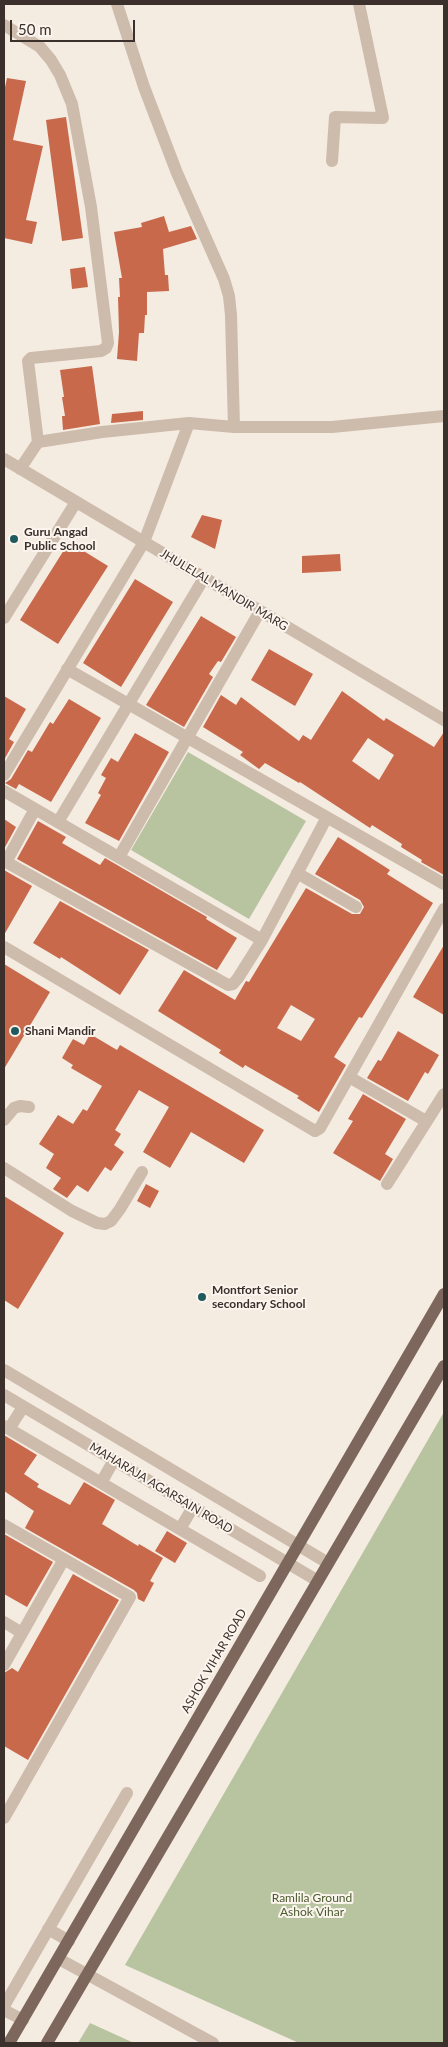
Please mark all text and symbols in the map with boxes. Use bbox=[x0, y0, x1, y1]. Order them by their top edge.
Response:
scale bar bbox=[12, 10, 138, 42]
text: 50 m bbox=[18, 20, 52, 38]
place label: Guru Angad Public School bbox=[24, 525, 96, 553]
marker: Guru Angad Public School bbox=[8, 533, 20, 545]
street label: JHULELAL MANDIR MARG bbox=[157, 546, 291, 634]
place label: Shani Mandir bbox=[25, 1024, 95, 1038]
marker: Shani Mandir bbox=[9, 1025, 21, 1037]
place label: Montfort Senior secondary School bbox=[212, 1283, 306, 1311]
marker: Montfort Senior secondary School bbox=[196, 1291, 208, 1303]
street label: MAHARAJA AGARSAIN ROAD bbox=[87, 1439, 235, 1537]
street label: ASHOK VIHAR ROAD bbox=[178, 1606, 250, 1716]
park label: Ramlila Ground Ashok Vihar bbox=[272, 1891, 352, 1919]

